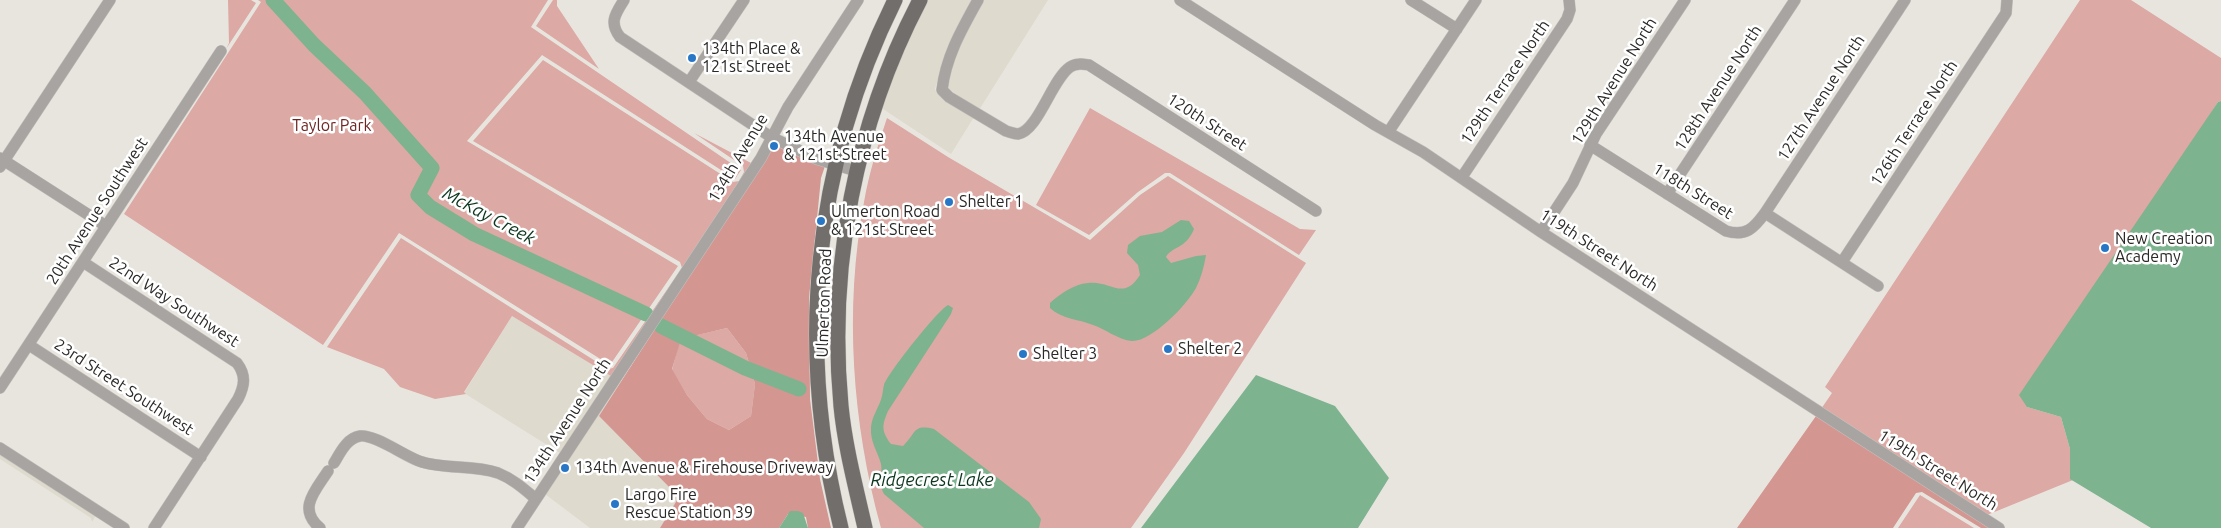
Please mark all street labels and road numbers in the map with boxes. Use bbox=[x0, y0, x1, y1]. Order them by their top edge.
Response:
street label: 129th Avenue North bbox=[1567, 14, 1661, 148]
street label: 129th Terrace North bbox=[1456, 16, 1554, 148]
street label: 128th Avenue North bbox=[1670, 22, 1766, 154]
street label: 127th Avenue North bbox=[1773, 32, 1869, 164]
street label: 126th Terrace North bbox=[1866, 57, 1962, 189]
street label: 120th Street bbox=[1164, 89, 1250, 155]
street label: 134th Avenue bbox=[704, 110, 772, 206]
street label: 20th Avenue Southwest bbox=[42, 134, 152, 288]
street label: 118th Street bbox=[1649, 159, 1737, 223]
street label: 119th Street North bbox=[1536, 205, 1662, 295]
street label: Ulmerton Road bbox=[813, 248, 835, 358]
street label: 22nd Way Southwest bbox=[105, 253, 243, 351]
street label: 23rd Street Southwest bbox=[51, 335, 197, 439]
street label: 134th Avenue North bbox=[519, 355, 615, 487]
street label: 119th Street North bbox=[1875, 426, 2001, 514]

